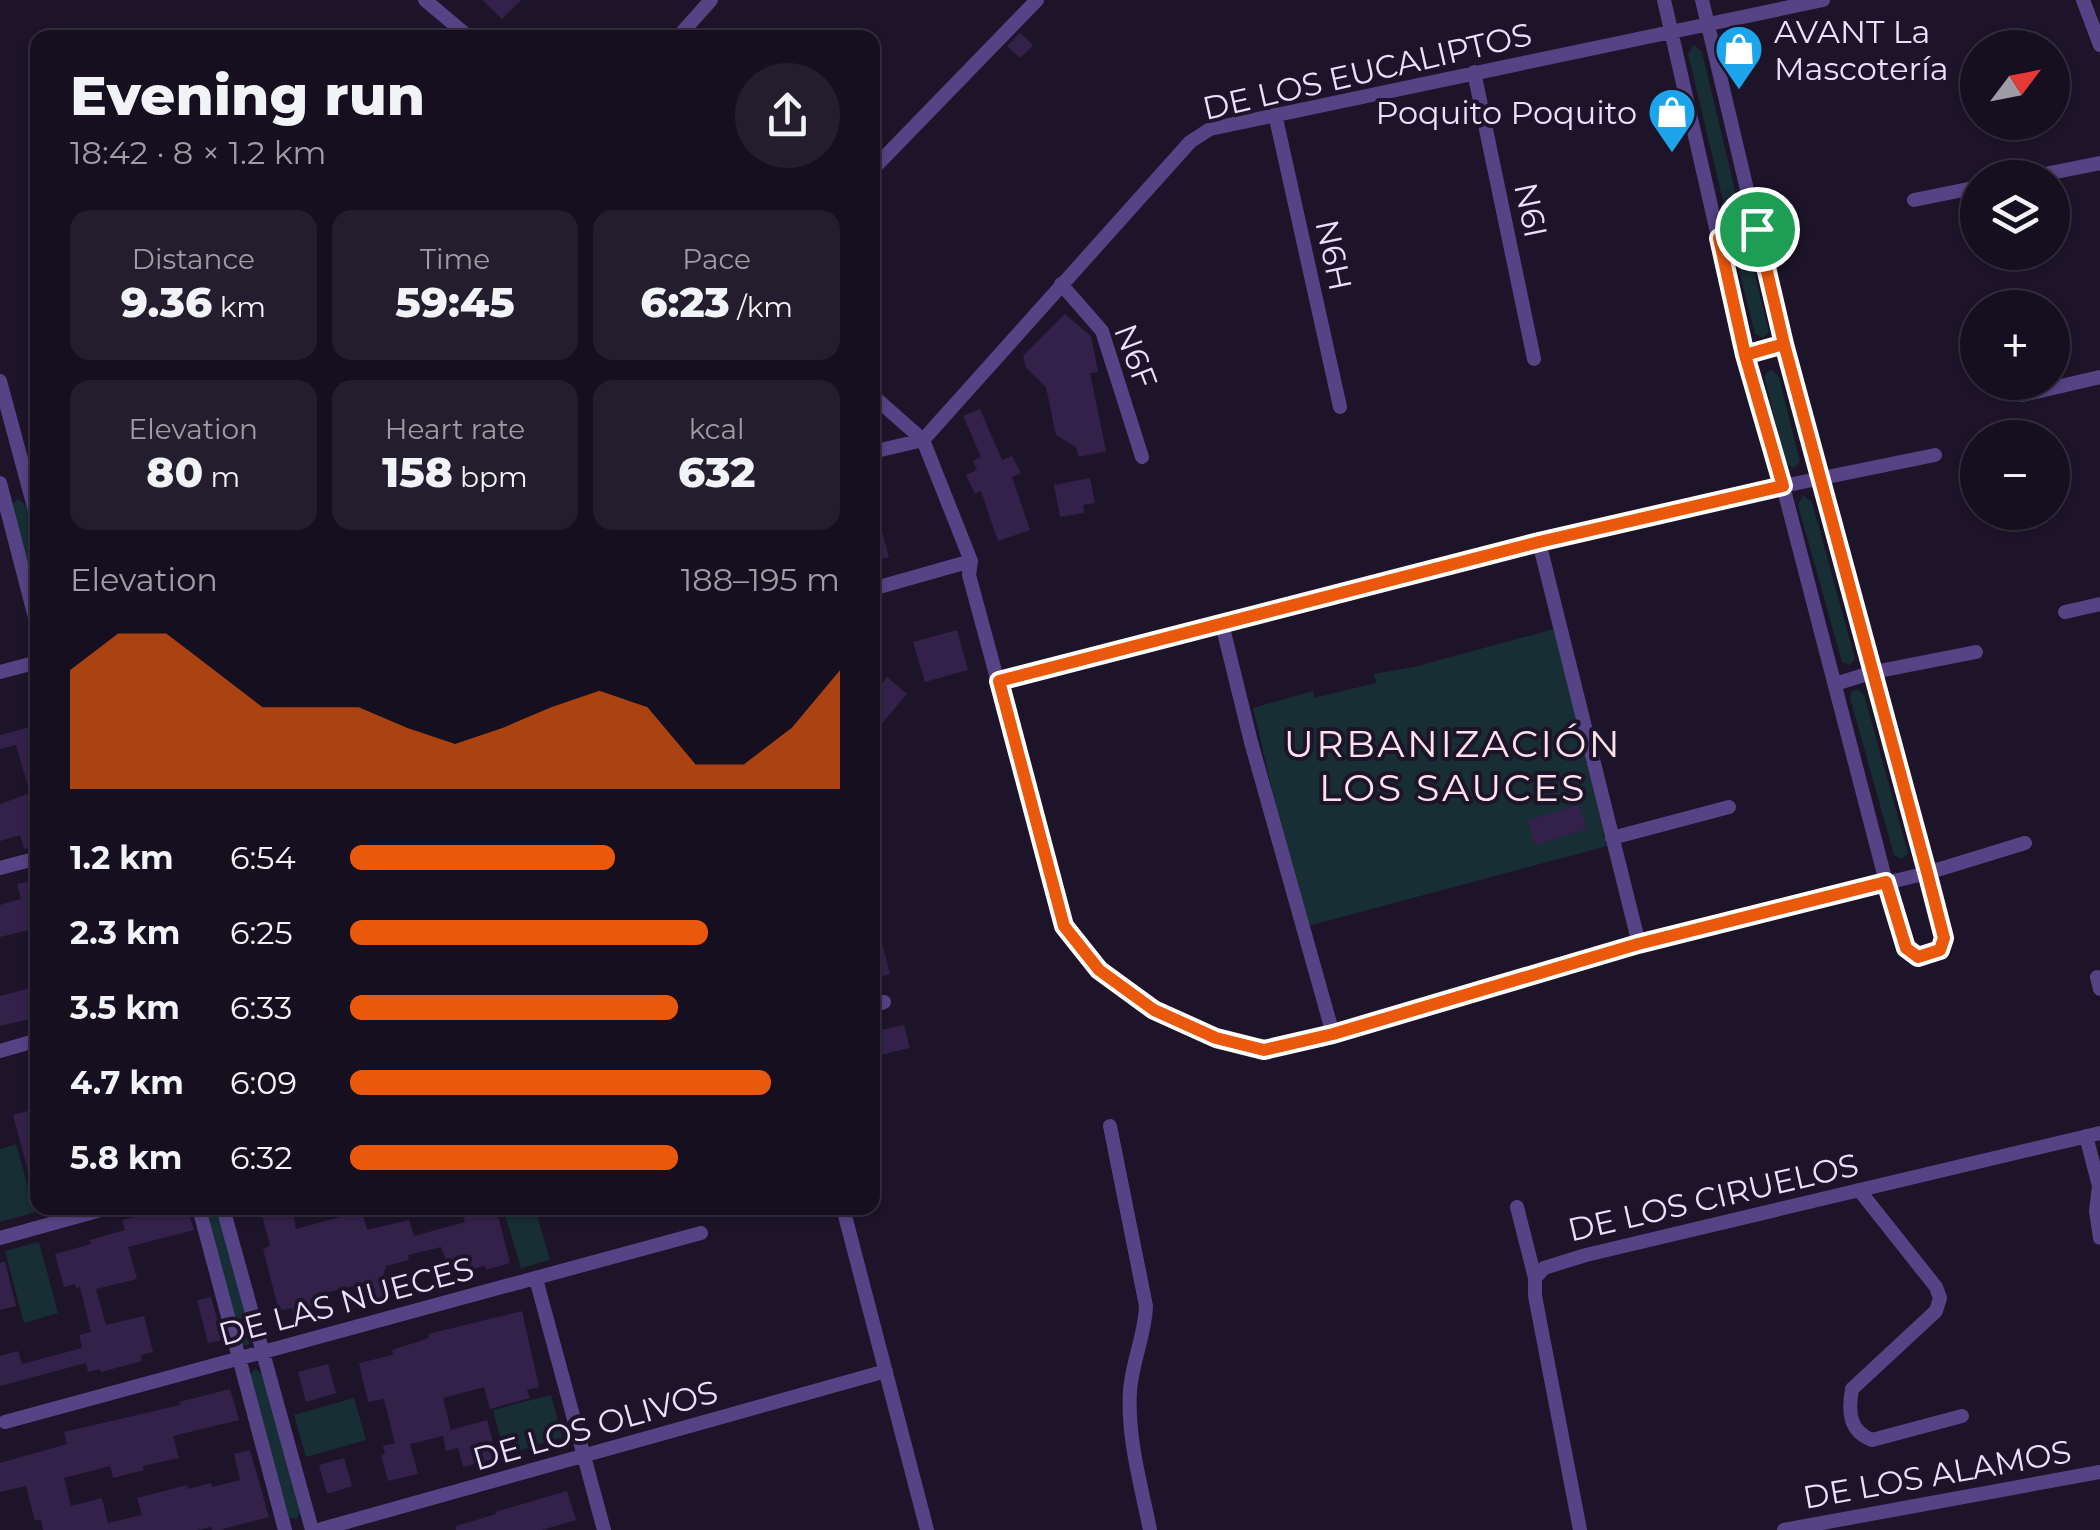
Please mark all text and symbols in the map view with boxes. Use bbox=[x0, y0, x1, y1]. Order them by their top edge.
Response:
place label: AVANT La Mascotería bbox=[1774, 12, 1949, 88]
street label: DE LOS EUCALIPTOS bbox=[1199, 14, 1535, 128]
shop icon: AVANT La Mascotería bbox=[1713, 23, 1765, 91]
north arrow bbox=[1960, 30, 2070, 140]
map controls bbox=[1960, 30, 2070, 530]
text: Evening run bbox=[70, 62, 425, 129]
button: share bbox=[735, 63, 840, 168]
shop icon: Poquito Poquito bbox=[1646, 86, 1698, 154]
place label: Poquito Poquito bbox=[1375, 93, 1637, 132]
text: 18:42 · 8 × 1.2 km bbox=[70, 133, 326, 172]
button: layers bbox=[1960, 160, 2070, 270]
street label: N6I bbox=[1506, 179, 1556, 241]
pin bbox=[1715, 187, 1800, 272]
icon: arrive bbox=[1730, 202, 1785, 257]
street label: N6H bbox=[1307, 216, 1361, 294]
text: Distance bbox=[132, 242, 255, 276]
text: Time bbox=[420, 242, 490, 276]
text: Pace bbox=[682, 242, 751, 276]
text: 9.36 bbox=[121, 276, 212, 328]
text: 59:45 bbox=[395, 276, 515, 328]
text: 6:23 bbox=[640, 276, 730, 328]
text: km bbox=[212, 290, 266, 324]
text: /km bbox=[730, 290, 793, 324]
button: + bbox=[1960, 290, 2070, 400]
street label: N6F bbox=[1106, 318, 1166, 394]
text: Elevation bbox=[129, 412, 258, 446]
text: Heart rate bbox=[385, 412, 525, 446]
text: kcal bbox=[689, 412, 745, 446]
button: − bbox=[1960, 420, 2070, 530]
text: 80 bbox=[146, 446, 203, 498]
text: 158 bbox=[382, 446, 453, 498]
text: 632 bbox=[678, 446, 755, 498]
text: m bbox=[203, 460, 240, 494]
text: bpm bbox=[453, 460, 528, 494]
text: Elevation bbox=[70, 560, 218, 599]
text: 188–195 m bbox=[681, 560, 840, 599]
district label: URBANIZACIÓN LOS SAUCES bbox=[1284, 720, 1622, 811]
text: 1.2 km bbox=[70, 838, 174, 877]
text: 6:54 bbox=[230, 838, 296, 877]
text: 2.3 km bbox=[70, 913, 180, 952]
text: 6:25 bbox=[230, 913, 293, 952]
text: 3.5 km bbox=[70, 988, 180, 1027]
text: 6:33 bbox=[230, 988, 292, 1027]
text: 4.7 km bbox=[70, 1063, 184, 1102]
text: 6:09 bbox=[230, 1063, 297, 1102]
text: 5.8 km bbox=[70, 1138, 182, 1177]
text: 6:32 bbox=[230, 1138, 292, 1177]
street label: DE LOS CIRUELOS bbox=[1564, 1145, 1862, 1249]
street label: DE LAS NUECES bbox=[214, 1248, 478, 1354]
street label: DE LOS OLIVOS bbox=[468, 1371, 722, 1479]
street label: DE LOS ALAMOS bbox=[1800, 1431, 2074, 1517]

